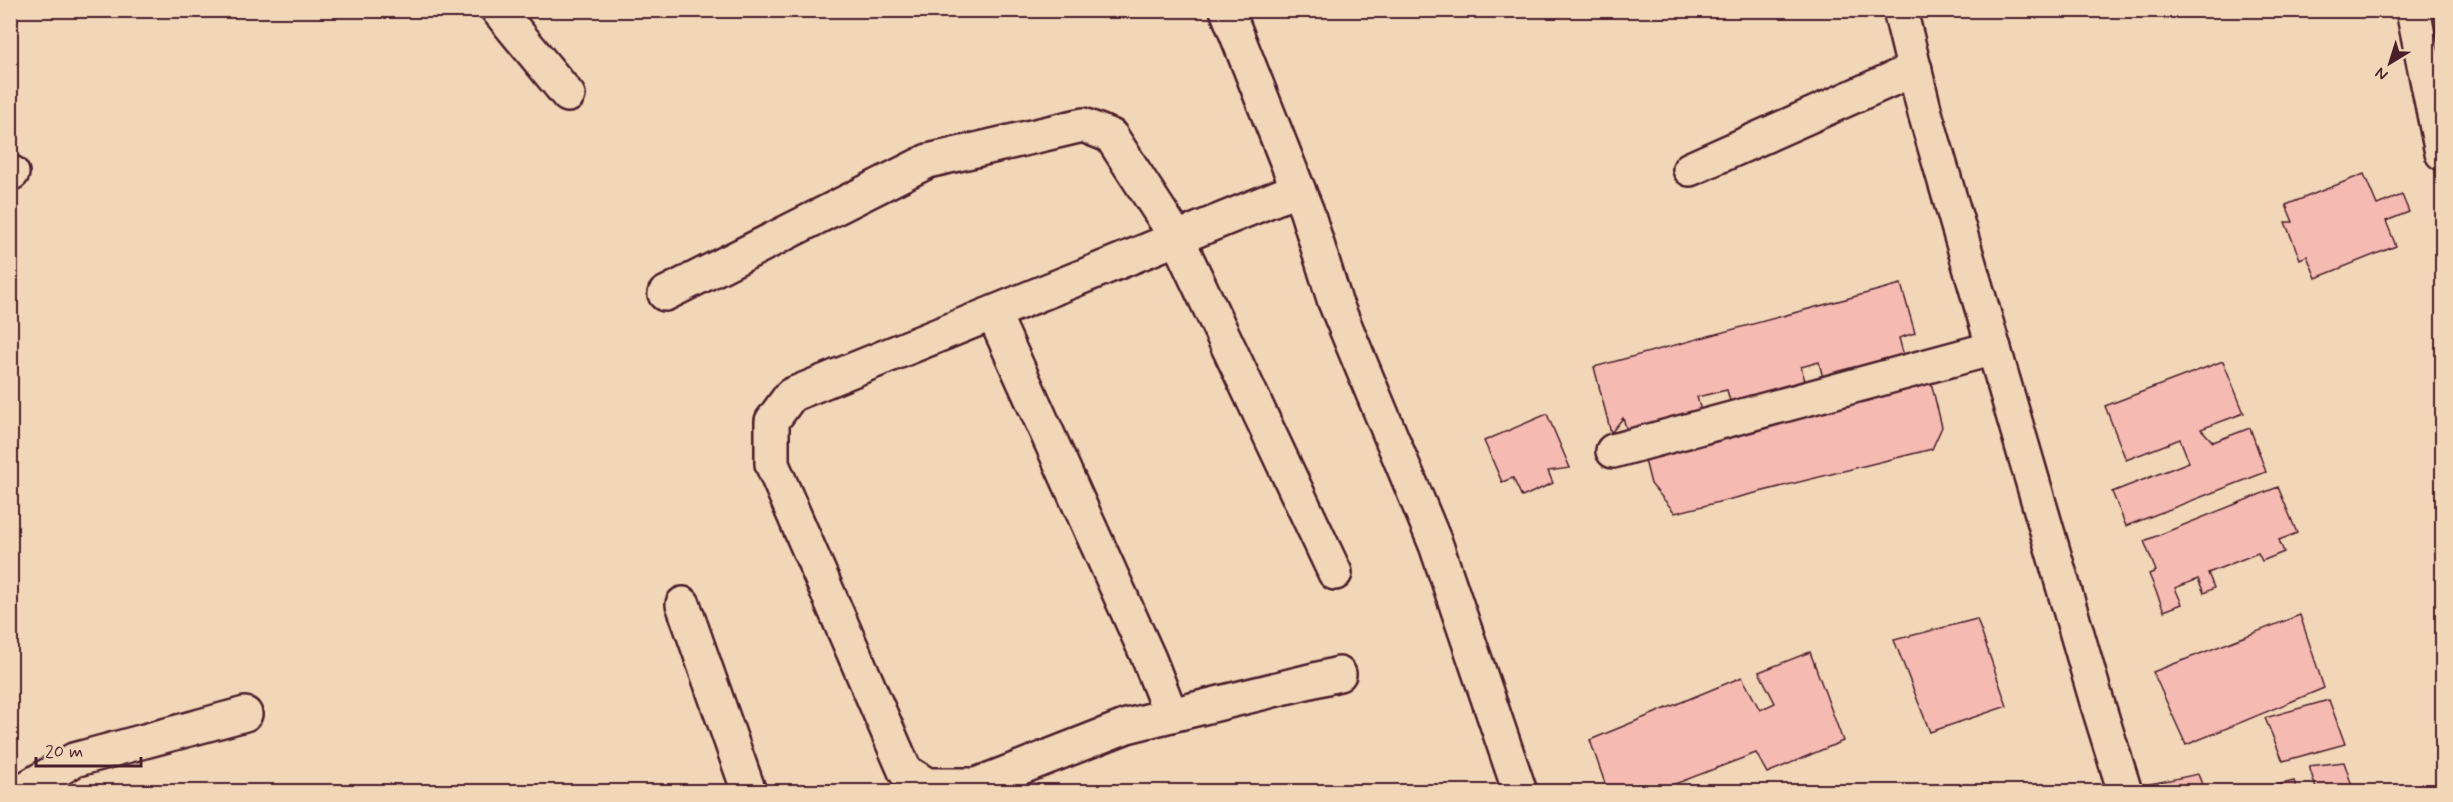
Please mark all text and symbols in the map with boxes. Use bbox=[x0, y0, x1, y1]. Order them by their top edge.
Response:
north arrow bbox=[2360, 33, 2420, 93]
text: N bbox=[2371, 62, 2392, 85]
scale bar bbox=[36, 730, 141, 768]
text: 20 m bbox=[45, 740, 83, 764]

